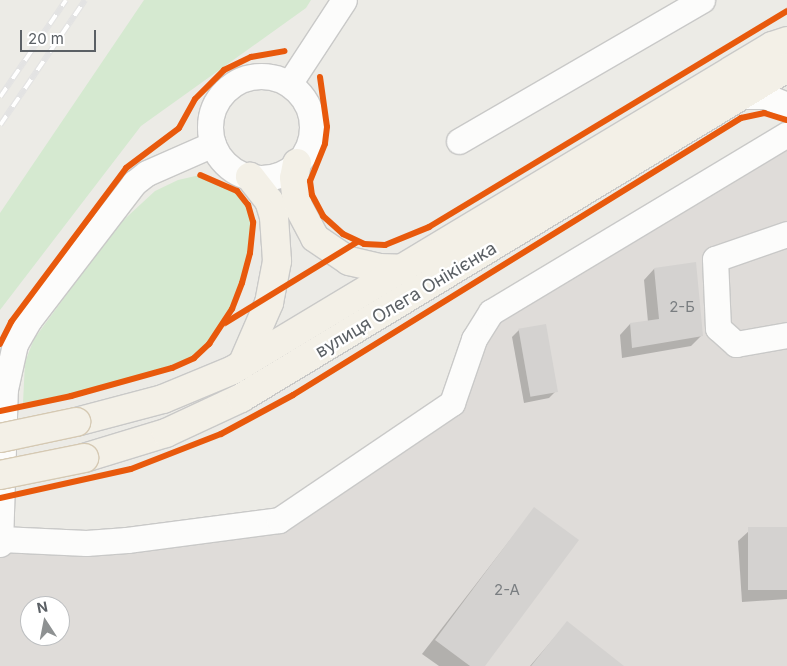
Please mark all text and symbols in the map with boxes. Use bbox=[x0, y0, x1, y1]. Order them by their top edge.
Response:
scale bar bbox=[22, 20, 99, 52]
text: 20 m bbox=[28, 29, 64, 48]
street label: вулиця Олега Онікієнка bbox=[312, 237, 500, 363]
house number: 2-Б bbox=[669, 298, 695, 316]
house number: 2-А bbox=[494, 581, 520, 599]
north arrow bbox=[20, 596, 70, 646]
text: N bbox=[35, 597, 49, 616]

